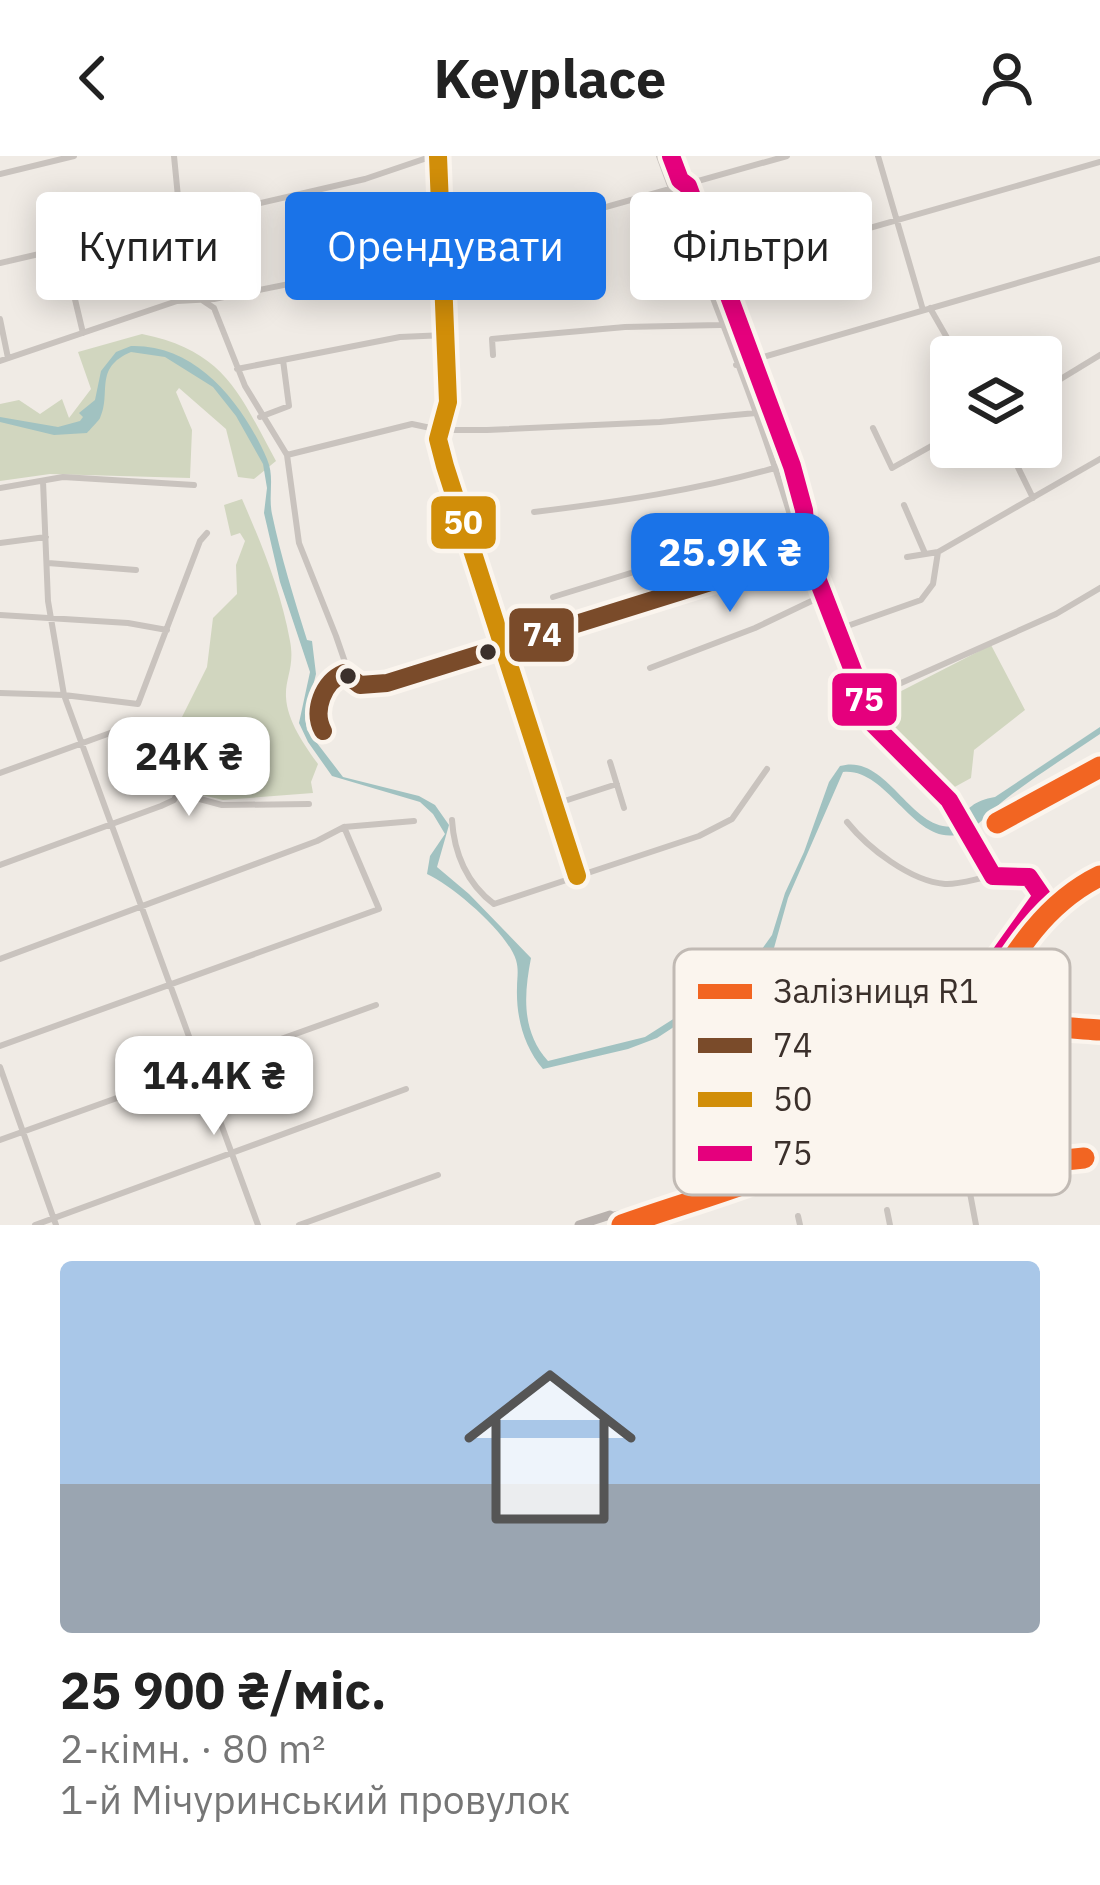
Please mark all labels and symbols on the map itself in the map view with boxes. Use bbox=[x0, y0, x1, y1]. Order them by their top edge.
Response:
line badge: 50 bbox=[429, 494, 498, 551]
text: 50 bbox=[443, 500, 483, 543]
pin: 25.9K ₴ bbox=[619, 513, 841, 615]
line badge: 74 bbox=[507, 606, 576, 664]
text: 74 bbox=[522, 612, 562, 655]
unlabelled marker bbox=[477, 641, 499, 663]
unlabelled marker bbox=[337, 665, 359, 687]
line badge: 75 bbox=[830, 671, 899, 728]
text: 75 bbox=[844, 677, 884, 720]
pin: 24K ₴ bbox=[105, 717, 273, 819]
legend bbox=[674, 949, 1070, 1195]
text: Залізниця R1 bbox=[773, 969, 979, 1012]
text: 74 bbox=[773, 1023, 813, 1066]
pin: 14.4K ₴ bbox=[103, 1036, 325, 1138]
text: 50 bbox=[773, 1077, 813, 1120]
text: 75 bbox=[773, 1131, 813, 1174]

